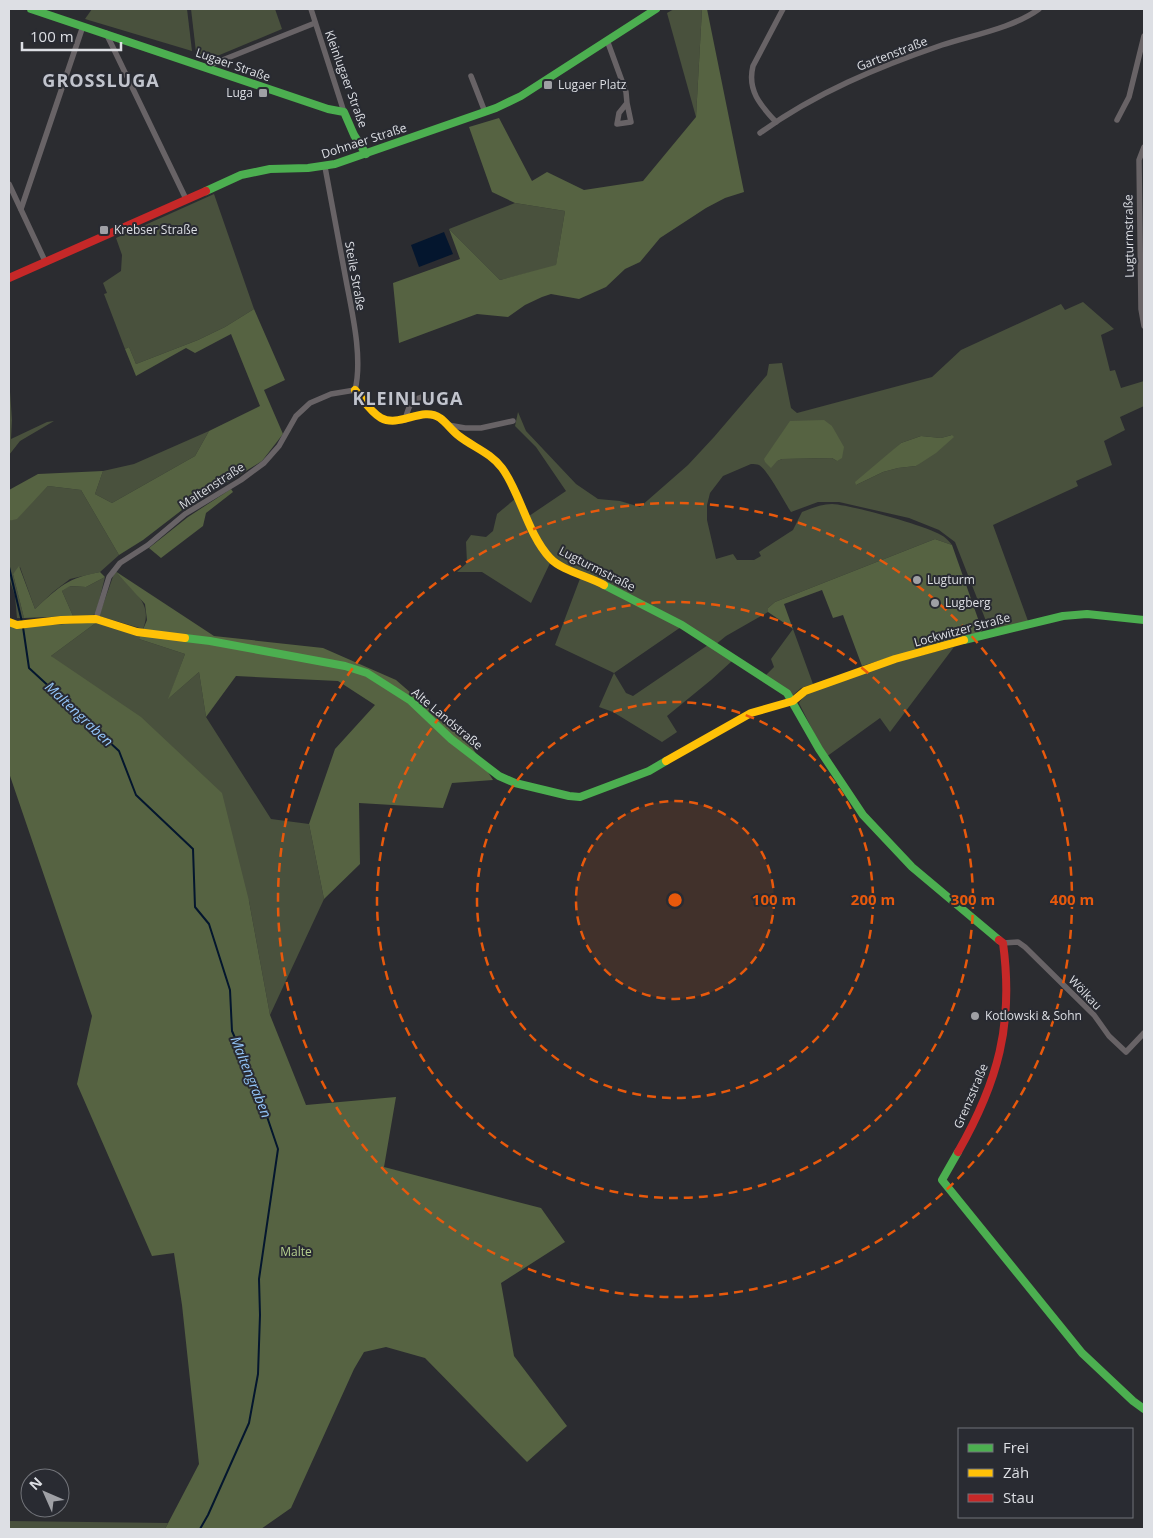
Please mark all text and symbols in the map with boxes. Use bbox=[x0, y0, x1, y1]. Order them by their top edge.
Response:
scale bar bbox=[22, 20, 121, 52]
text: 100 m bbox=[30, 26, 74, 46]
street label: Kleinlugaer Straße bbox=[321, 28, 372, 130]
street label: Gartenstraße bbox=[854, 32, 930, 75]
street label: Lugaer Straße bbox=[193, 44, 273, 85]
district label: GROSSLUGA bbox=[42, 68, 160, 92]
place label: Lugaer Platz bbox=[558, 76, 627, 93]
marker: Lugaer Platz bbox=[542, 79, 554, 91]
place label: Luga bbox=[226, 84, 253, 101]
marker: Luga bbox=[257, 87, 269, 99]
street label: Dohnaer Straße bbox=[319, 119, 409, 162]
street label: Lugturmstraße bbox=[1119, 194, 1138, 278]
place label: Krebser Straße bbox=[114, 221, 198, 238]
marker: Krebser Straße bbox=[98, 224, 110, 236]
street label: Steile Straße bbox=[341, 240, 370, 312]
district label: KLEINLUGA bbox=[352, 386, 464, 410]
street label: Maltenstraße bbox=[176, 458, 248, 513]
street label: Lugturmstraße bbox=[556, 542, 639, 595]
place label: Lugturm bbox=[927, 571, 975, 588]
marker: Lugturm bbox=[911, 574, 923, 586]
place label: Lugberg bbox=[945, 594, 991, 611]
marker: Lugberg bbox=[929, 597, 941, 609]
street label: Lockwitzer Straße bbox=[912, 608, 1012, 651]
water label: Maltengraben bbox=[41, 677, 118, 750]
street label: Alte Landstraße bbox=[408, 684, 487, 754]
text: 100 m bbox=[752, 889, 796, 909]
text: 200 m bbox=[851, 889, 895, 909]
text: 300 m bbox=[951, 889, 995, 909]
text: 400 m bbox=[1050, 889, 1094, 909]
centre of rings bbox=[666, 891, 684, 909]
street label: Wölkau bbox=[1065, 972, 1106, 1014]
place label: Kotlowski & Sohn bbox=[985, 1007, 1082, 1024]
marker: Kotlowski & Sohn bbox=[969, 1010, 981, 1022]
water label: Maltengraben bbox=[226, 1033, 277, 1121]
street label: Grenzstraße bbox=[949, 1060, 992, 1131]
park label: Malte bbox=[280, 1243, 312, 1260]
legend bbox=[958, 1428, 1133, 1518]
text: Frei bbox=[1003, 1437, 1029, 1457]
text: Zäh bbox=[1003, 1462, 1029, 1482]
north arrow bbox=[20, 1468, 70, 1518]
text: N bbox=[25, 1473, 46, 1494]
text: Stau bbox=[1003, 1487, 1034, 1507]

